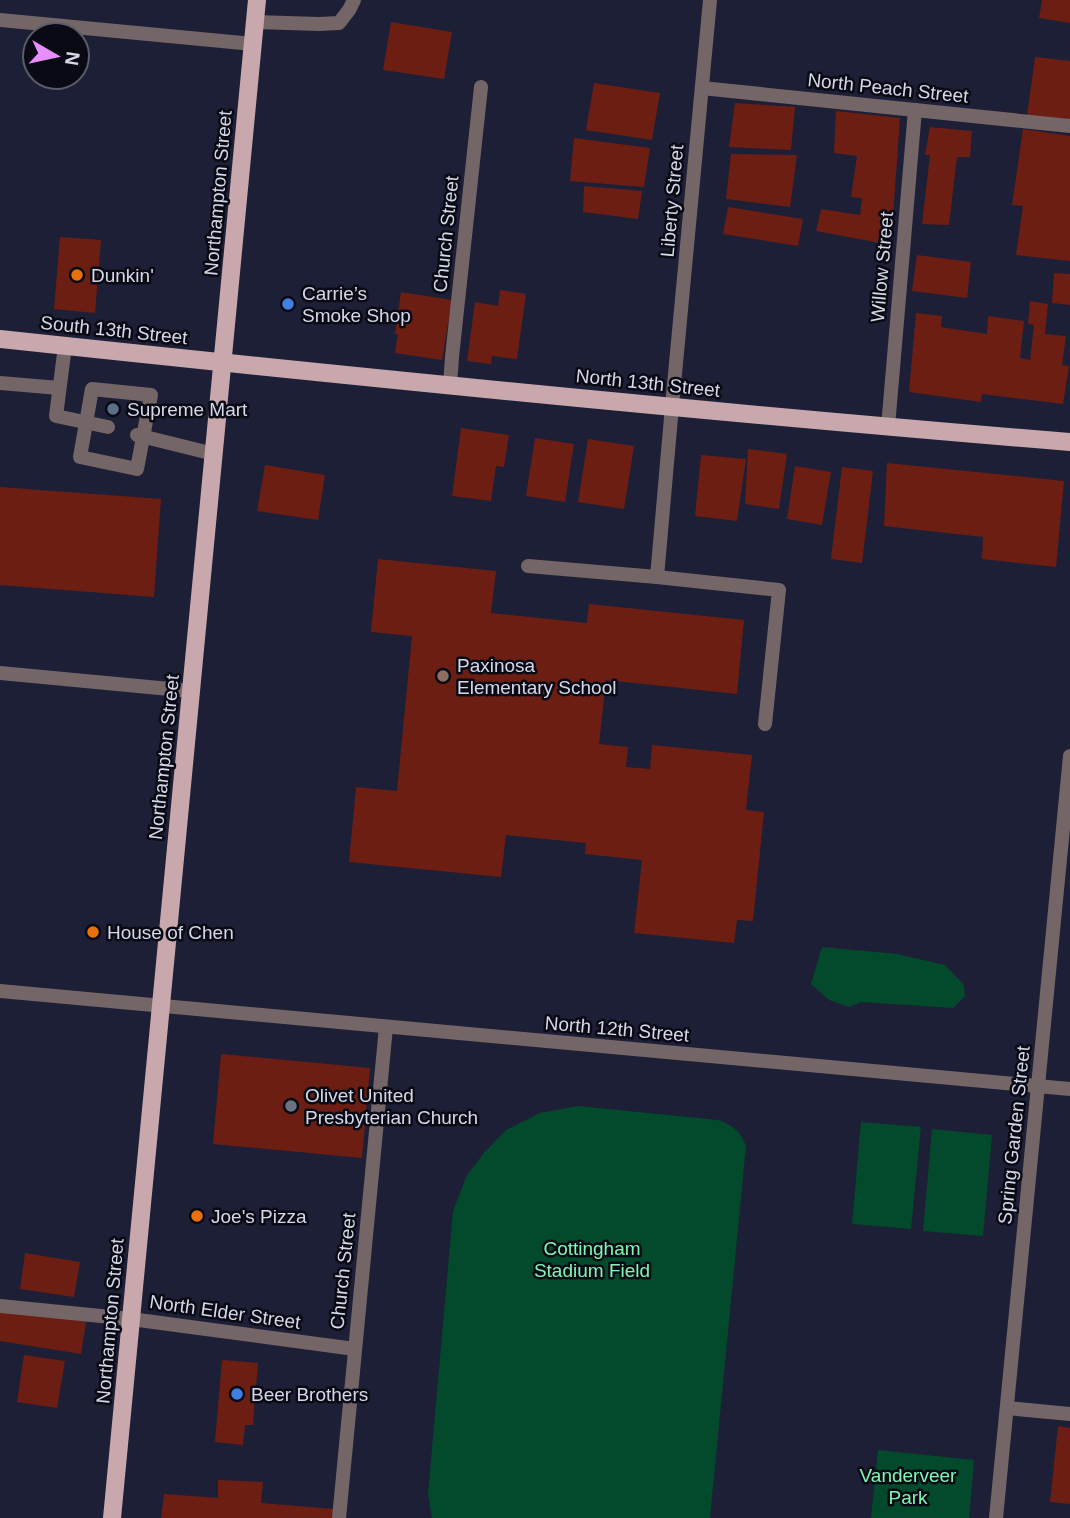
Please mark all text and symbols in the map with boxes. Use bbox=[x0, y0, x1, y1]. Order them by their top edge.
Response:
north arrow bbox=[21, 21, 91, 91]
text: N bbox=[61, 50, 84, 67]
street label: North Peach Street bbox=[807, 69, 970, 107]
street label: Northampton Street bbox=[200, 109, 236, 277]
street label: Liberty Street bbox=[657, 143, 687, 258]
street label: Church Street bbox=[429, 174, 463, 293]
street label: Willow Street bbox=[867, 210, 897, 323]
place label: Dunkin' bbox=[91, 265, 154, 286]
marker: Dunkin' bbox=[69, 267, 85, 283]
place label: Carrie’s Smoke Shop bbox=[302, 283, 411, 326]
marker: Carrie’s Smoke Shop bbox=[280, 296, 296, 312]
street label: South 13th Street bbox=[39, 312, 189, 348]
street label: North 13th Street bbox=[575, 365, 722, 401]
place label: Supreme Mart bbox=[127, 399, 248, 420]
marker: Supreme Mart bbox=[105, 401, 121, 417]
place label: Paxinosa Elementary School bbox=[457, 655, 616, 698]
marker: Paxinosa Elementary School bbox=[435, 668, 451, 684]
street label: Northampton Street bbox=[145, 673, 183, 841]
place label: House of Chen bbox=[107, 922, 234, 943]
marker: House of Chen bbox=[85, 924, 101, 940]
street label: North 12th Street bbox=[544, 1012, 691, 1046]
street label: Spring Garden Street bbox=[994, 1044, 1034, 1225]
place label: Olivet United Presbyterian Church bbox=[305, 1085, 478, 1128]
marker: Olivet United Presbyterian Church bbox=[283, 1098, 299, 1114]
place label: Joe's Pizza bbox=[211, 1206, 307, 1227]
marker: Joe's Pizza bbox=[189, 1208, 205, 1224]
street label: Church Street bbox=[326, 1211, 360, 1330]
street label: Northampton Street bbox=[92, 1237, 128, 1405]
park label: Cottingham Stadium Field bbox=[534, 1238, 650, 1281]
street label: North Elder Street bbox=[148, 1291, 302, 1333]
place label: Beer Brothers bbox=[251, 1384, 368, 1405]
marker: Beer Brothers bbox=[229, 1386, 245, 1402]
park label: Vanderveer Park bbox=[860, 1465, 957, 1508]

